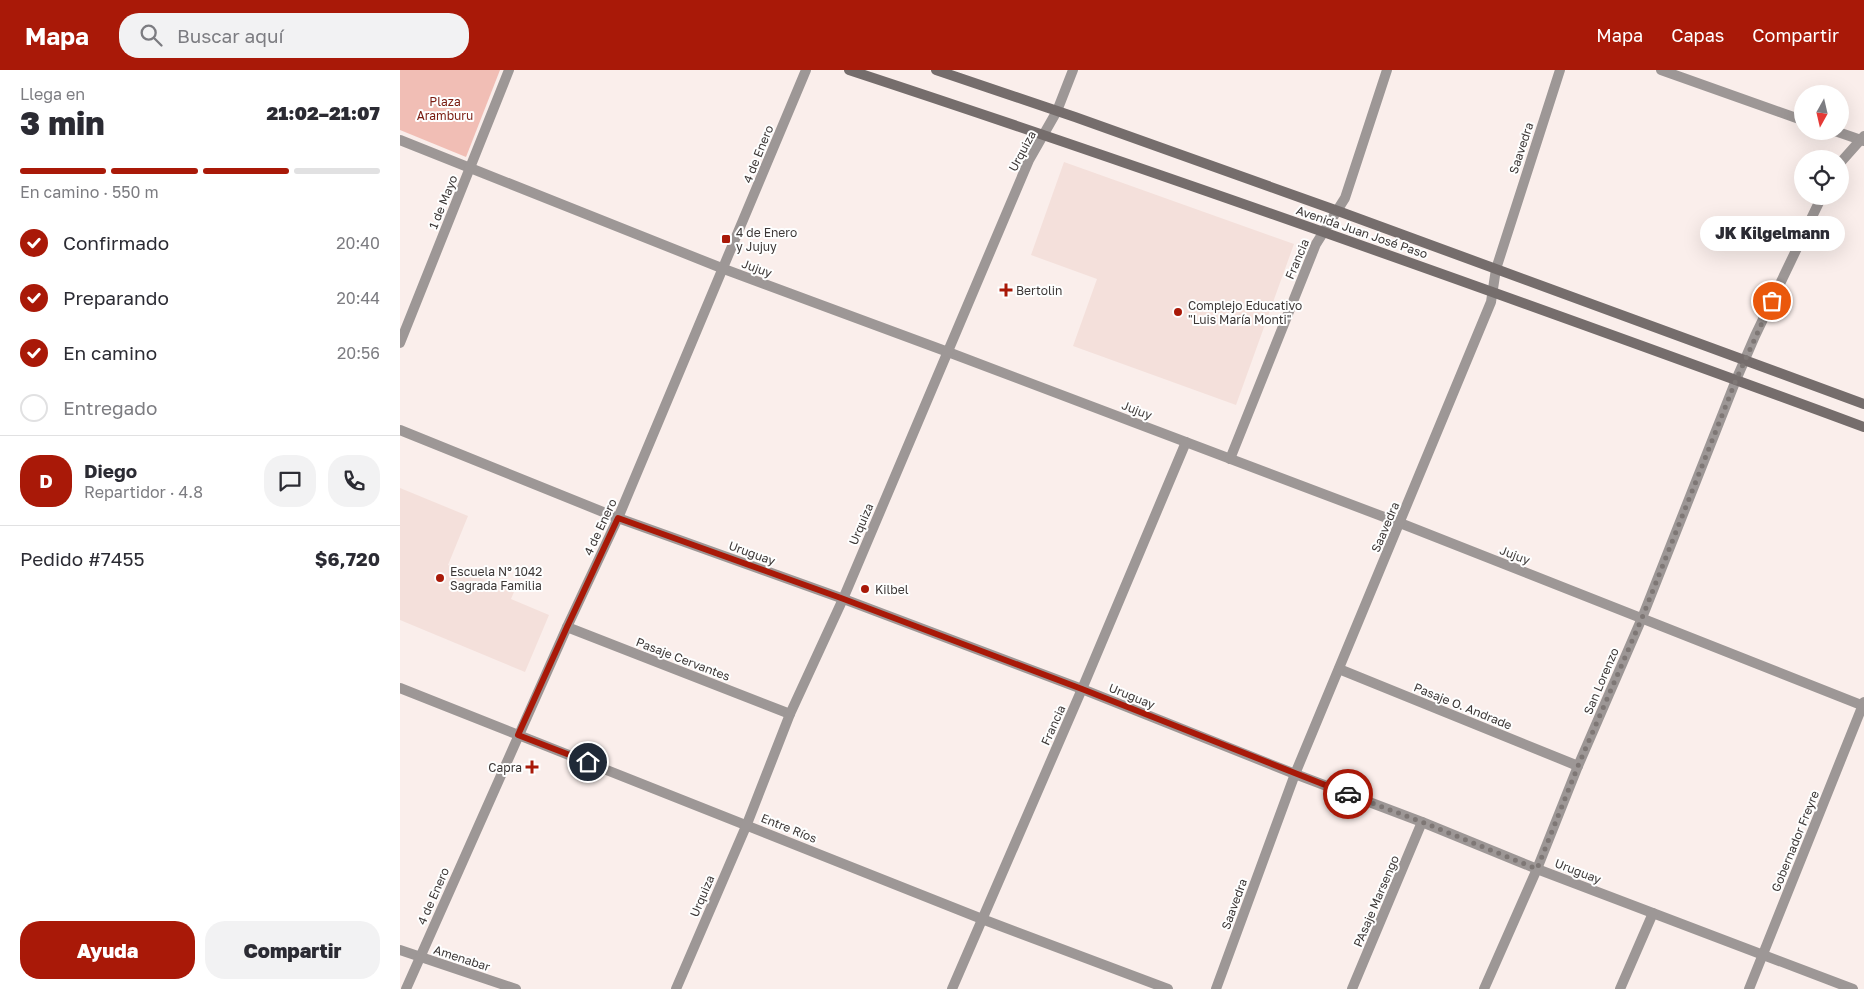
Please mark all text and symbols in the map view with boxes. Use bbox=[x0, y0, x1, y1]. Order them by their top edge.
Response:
search box bbox=[119, 13, 469, 58]
text: Mapa bbox=[25, 21, 89, 50]
icon: search bbox=[137, 21, 165, 49]
text: Buscar aquí bbox=[177, 24, 284, 47]
text: Mapa bbox=[1596, 24, 1643, 46]
text: Capas bbox=[1671, 24, 1724, 46]
text: Compartir bbox=[1752, 24, 1839, 46]
text: Llega en bbox=[20, 84, 85, 104]
north arrow bbox=[1794, 85, 1849, 140]
map controls bbox=[1794, 85, 1849, 205]
park label: Plaza Aramburu bbox=[417, 94, 473, 123]
text: 21:02–21:07 bbox=[266, 101, 380, 124]
text: 3 min bbox=[20, 104, 105, 142]
street label: Saavedra bbox=[1506, 120, 1536, 176]
street label: 4 de Enero bbox=[740, 123, 776, 185]
street label: Urquiza bbox=[1005, 128, 1039, 174]
button: locate bbox=[1794, 150, 1849, 205]
street label: 1 de Mayo bbox=[425, 173, 461, 231]
text: En camino · 550 m bbox=[20, 182, 159, 202]
street label: Avenida Juan José Paso bbox=[1294, 202, 1430, 262]
callout: JK Kilgelmann bbox=[1700, 216, 1844, 251]
text: JK Kilgelmann bbox=[1715, 223, 1830, 243]
place label: 4 de Enero y Jujuy bbox=[736, 225, 797, 254]
icon: check bbox=[20, 229, 48, 257]
text: Confirmado bbox=[63, 231, 169, 254]
text: 20:40 bbox=[336, 233, 380, 253]
marker: 4 de Enero y Jujuy bbox=[720, 233, 732, 245]
street label: Francia bbox=[1282, 237, 1312, 281]
street label: Jujuy bbox=[740, 256, 774, 280]
pin bbox=[1751, 280, 1793, 322]
place label: Bertolin bbox=[1016, 283, 1062, 298]
icon: check bbox=[20, 284, 48, 312]
marker: Bertolin bbox=[1000, 284, 1012, 296]
text: Preparando bbox=[63, 286, 169, 309]
icon: bag bbox=[1758, 287, 1786, 315]
text: 20:44 bbox=[336, 288, 380, 308]
place label: Complejo Educativo "Luis María Monti" bbox=[1188, 298, 1302, 327]
marker: Complejo Educativo "Luis María Monti" bbox=[1172, 306, 1184, 318]
icon: check bbox=[20, 339, 48, 367]
text: En camino bbox=[63, 341, 157, 364]
text: 20:56 bbox=[337, 343, 380, 363]
text: Entregado bbox=[63, 396, 157, 419]
street label: Jujuy bbox=[1120, 397, 1154, 423]
button: chat bbox=[264, 455, 316, 507]
button: phone bbox=[328, 455, 380, 507]
text: Diego bbox=[84, 459, 137, 482]
text: D bbox=[39, 469, 53, 492]
text: Repartidor · 4.8 bbox=[84, 482, 203, 502]
street label: 4 de Enero bbox=[580, 496, 620, 558]
street label: Saavedra bbox=[1368, 500, 1402, 554]
street label: Urquiza bbox=[845, 501, 877, 547]
street label: Uruguay bbox=[727, 538, 778, 568]
street label: Jujuy bbox=[1498, 542, 1532, 568]
text: Pedido #7455 bbox=[20, 547, 145, 570]
text: $6,720 bbox=[315, 547, 380, 570]
place label: Escuela Nº 1042 Sagrada Familia bbox=[450, 564, 542, 593]
marker: Escuela Nº 1042 Sagrada Familia bbox=[434, 572, 446, 584]
place label: Kilbel bbox=[875, 582, 909, 597]
marker: Kilbel bbox=[859, 583, 871, 595]
street label: Pasaje Cervantes bbox=[634, 634, 732, 684]
street label: San Lorenzo bbox=[1580, 645, 1622, 717]
street label: Pasaje O. Andrade bbox=[1412, 679, 1514, 733]
street label: Uruguay bbox=[1107, 680, 1158, 712]
street label: Francia bbox=[1038, 703, 1068, 747]
pin bbox=[567, 741, 609, 783]
icon: home bbox=[574, 748, 602, 776]
place label: Capra bbox=[488, 760, 522, 775]
marker: Capra bbox=[526, 761, 538, 773]
courier bbox=[1323, 769, 1373, 819]
icon: car bbox=[1334, 780, 1362, 808]
street label: Gobernador Freyre bbox=[1768, 788, 1822, 894]
street label: Entre Ríos bbox=[759, 810, 819, 846]
street label: PAsaje Marsengo bbox=[1350, 853, 1402, 949]
street label: Uruguay bbox=[1553, 855, 1604, 887]
street label: 4 de Enero bbox=[414, 865, 452, 927]
street label: Urquiza bbox=[686, 873, 718, 919]
street label: Saavedra bbox=[1218, 876, 1250, 932]
button: Ayuda bbox=[20, 921, 195, 979]
button: Compartir bbox=[205, 921, 380, 979]
street label: Amenabar bbox=[432, 942, 492, 974]

